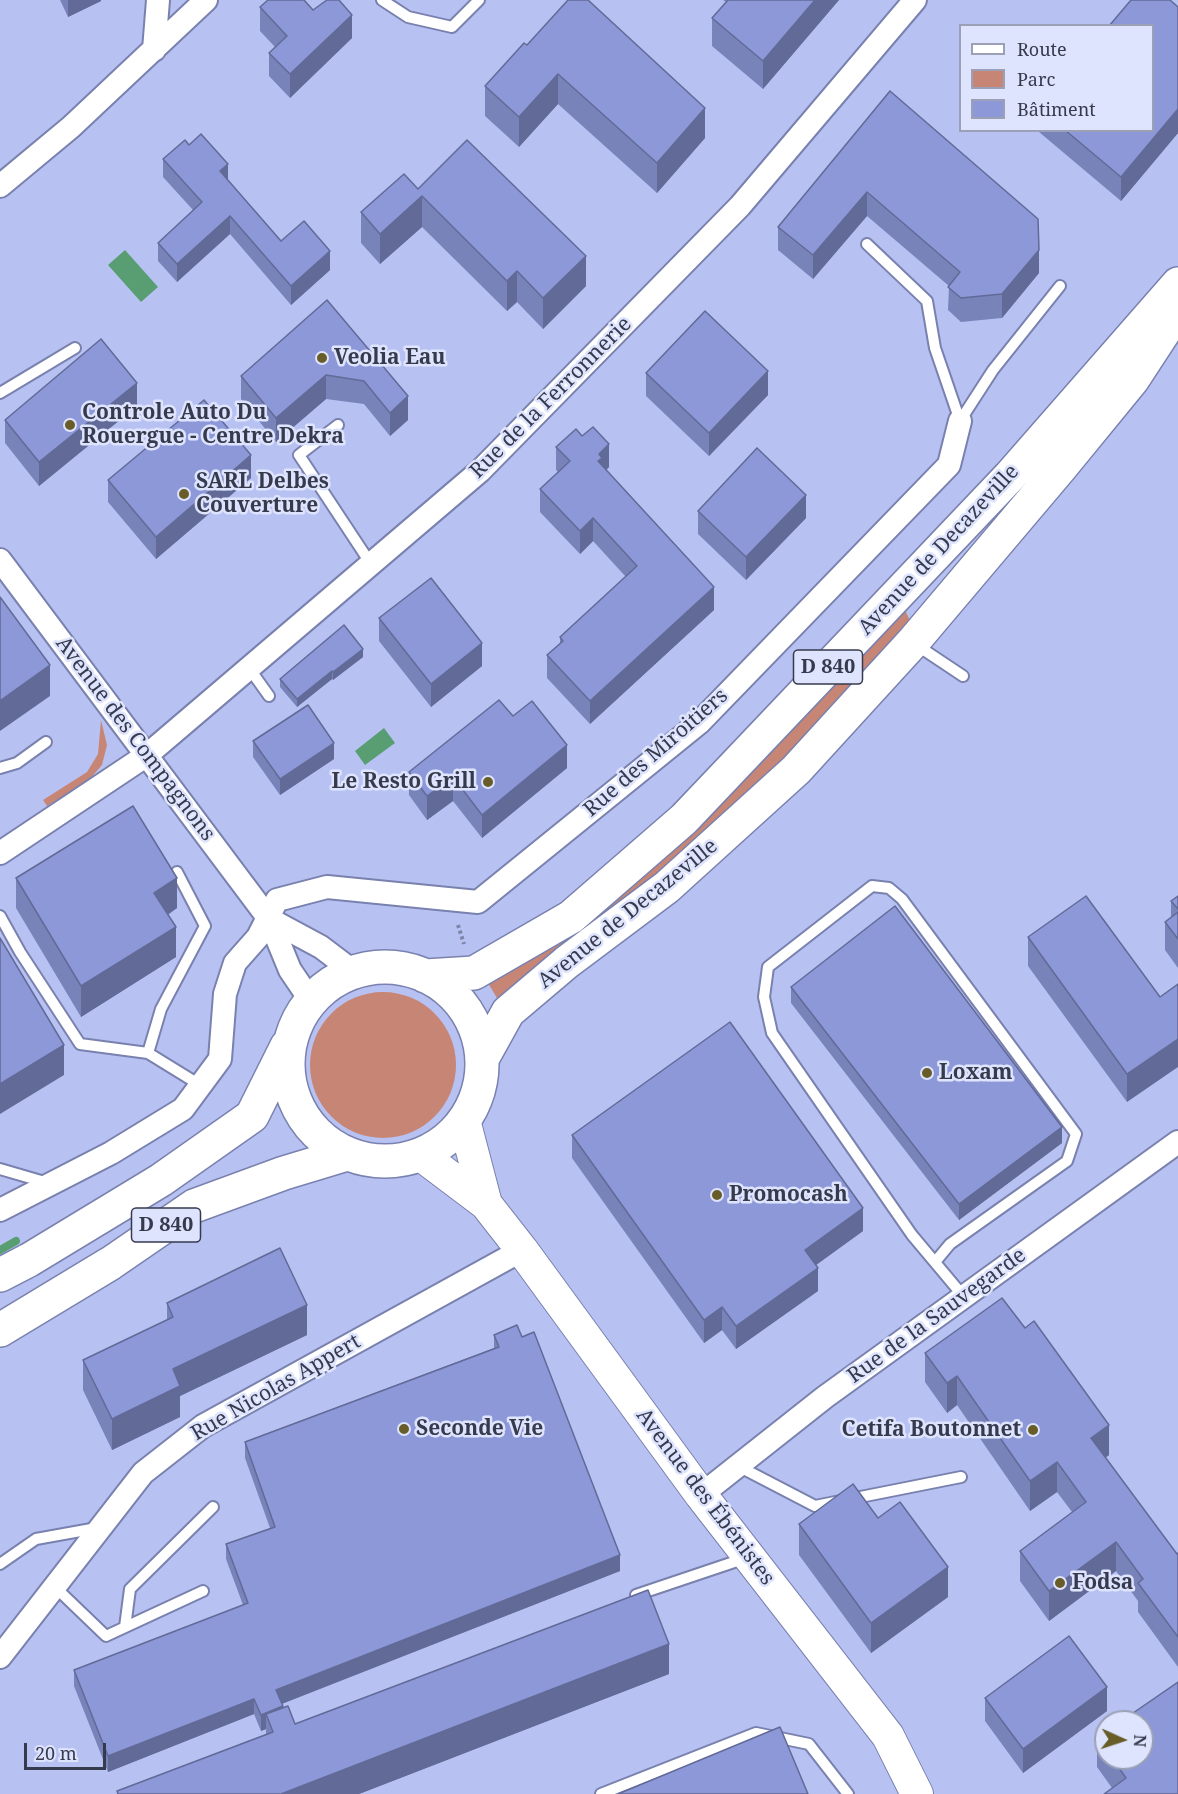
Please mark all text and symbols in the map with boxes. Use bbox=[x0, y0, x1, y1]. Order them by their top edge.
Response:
legend bbox=[959, 24, 1154, 132]
text: Route bbox=[1017, 37, 1067, 61]
text: Parc bbox=[1017, 67, 1055, 91]
text: Bâtiment bbox=[1017, 97, 1096, 121]
street label: Rue de la Ferronnerie bbox=[465, 312, 637, 484]
place label: Veolia Eau bbox=[334, 345, 445, 371]
marker: Veolia Eau bbox=[315, 351, 329, 365]
place label: Controle Auto Du Rouergue - Centre Dekra bbox=[82, 400, 344, 450]
marker: Controle Auto Du Rouergue - Centre Dekra bbox=[63, 418, 77, 432]
street label: Avenue de Decazeville bbox=[853, 460, 1025, 640]
place label: SARL Delbes Couverture bbox=[196, 469, 329, 519]
marker: SARL Delbes Couverture bbox=[177, 487, 191, 501]
street label: Avenue des Compagnons bbox=[50, 632, 220, 846]
road number: D 840 bbox=[794, 650, 862, 684]
street label: Rue des Miroitiers bbox=[579, 684, 733, 822]
place label: Le Resto Grill bbox=[332, 769, 476, 795]
marker: Le Resto Grill bbox=[481, 775, 495, 789]
street label: Avenue de Decazeville bbox=[533, 834, 723, 994]
place label: Loxam bbox=[939, 1060, 1012, 1086]
marker: Loxam bbox=[920, 1066, 934, 1080]
place label: Promocash bbox=[729, 1182, 848, 1208]
marker: Promocash bbox=[710, 1188, 724, 1202]
road number: D 840 bbox=[132, 1208, 201, 1242]
street label: Rue de la Sauvegarde bbox=[843, 1243, 1031, 1389]
street label: Rue Nicolas Appert bbox=[187, 1329, 365, 1447]
street label: Avenue des Ébénistes bbox=[630, 1404, 780, 1590]
place label: Seconde Vie bbox=[416, 1416, 543, 1442]
place label: Cetifa Boutonnet bbox=[841, 1417, 1021, 1443]
marker: Seconde Vie bbox=[397, 1422, 411, 1436]
marker: Cetifa Boutonnet bbox=[1026, 1423, 1040, 1437]
place label: Fodsa bbox=[1072, 1570, 1133, 1596]
marker: Fodsa bbox=[1053, 1576, 1067, 1590]
north arrow bbox=[1094, 1710, 1154, 1770]
scale bar bbox=[27, 1731, 110, 1769]
text: N bbox=[1129, 1734, 1151, 1748]
text: 20 m bbox=[35, 1741, 77, 1765]

